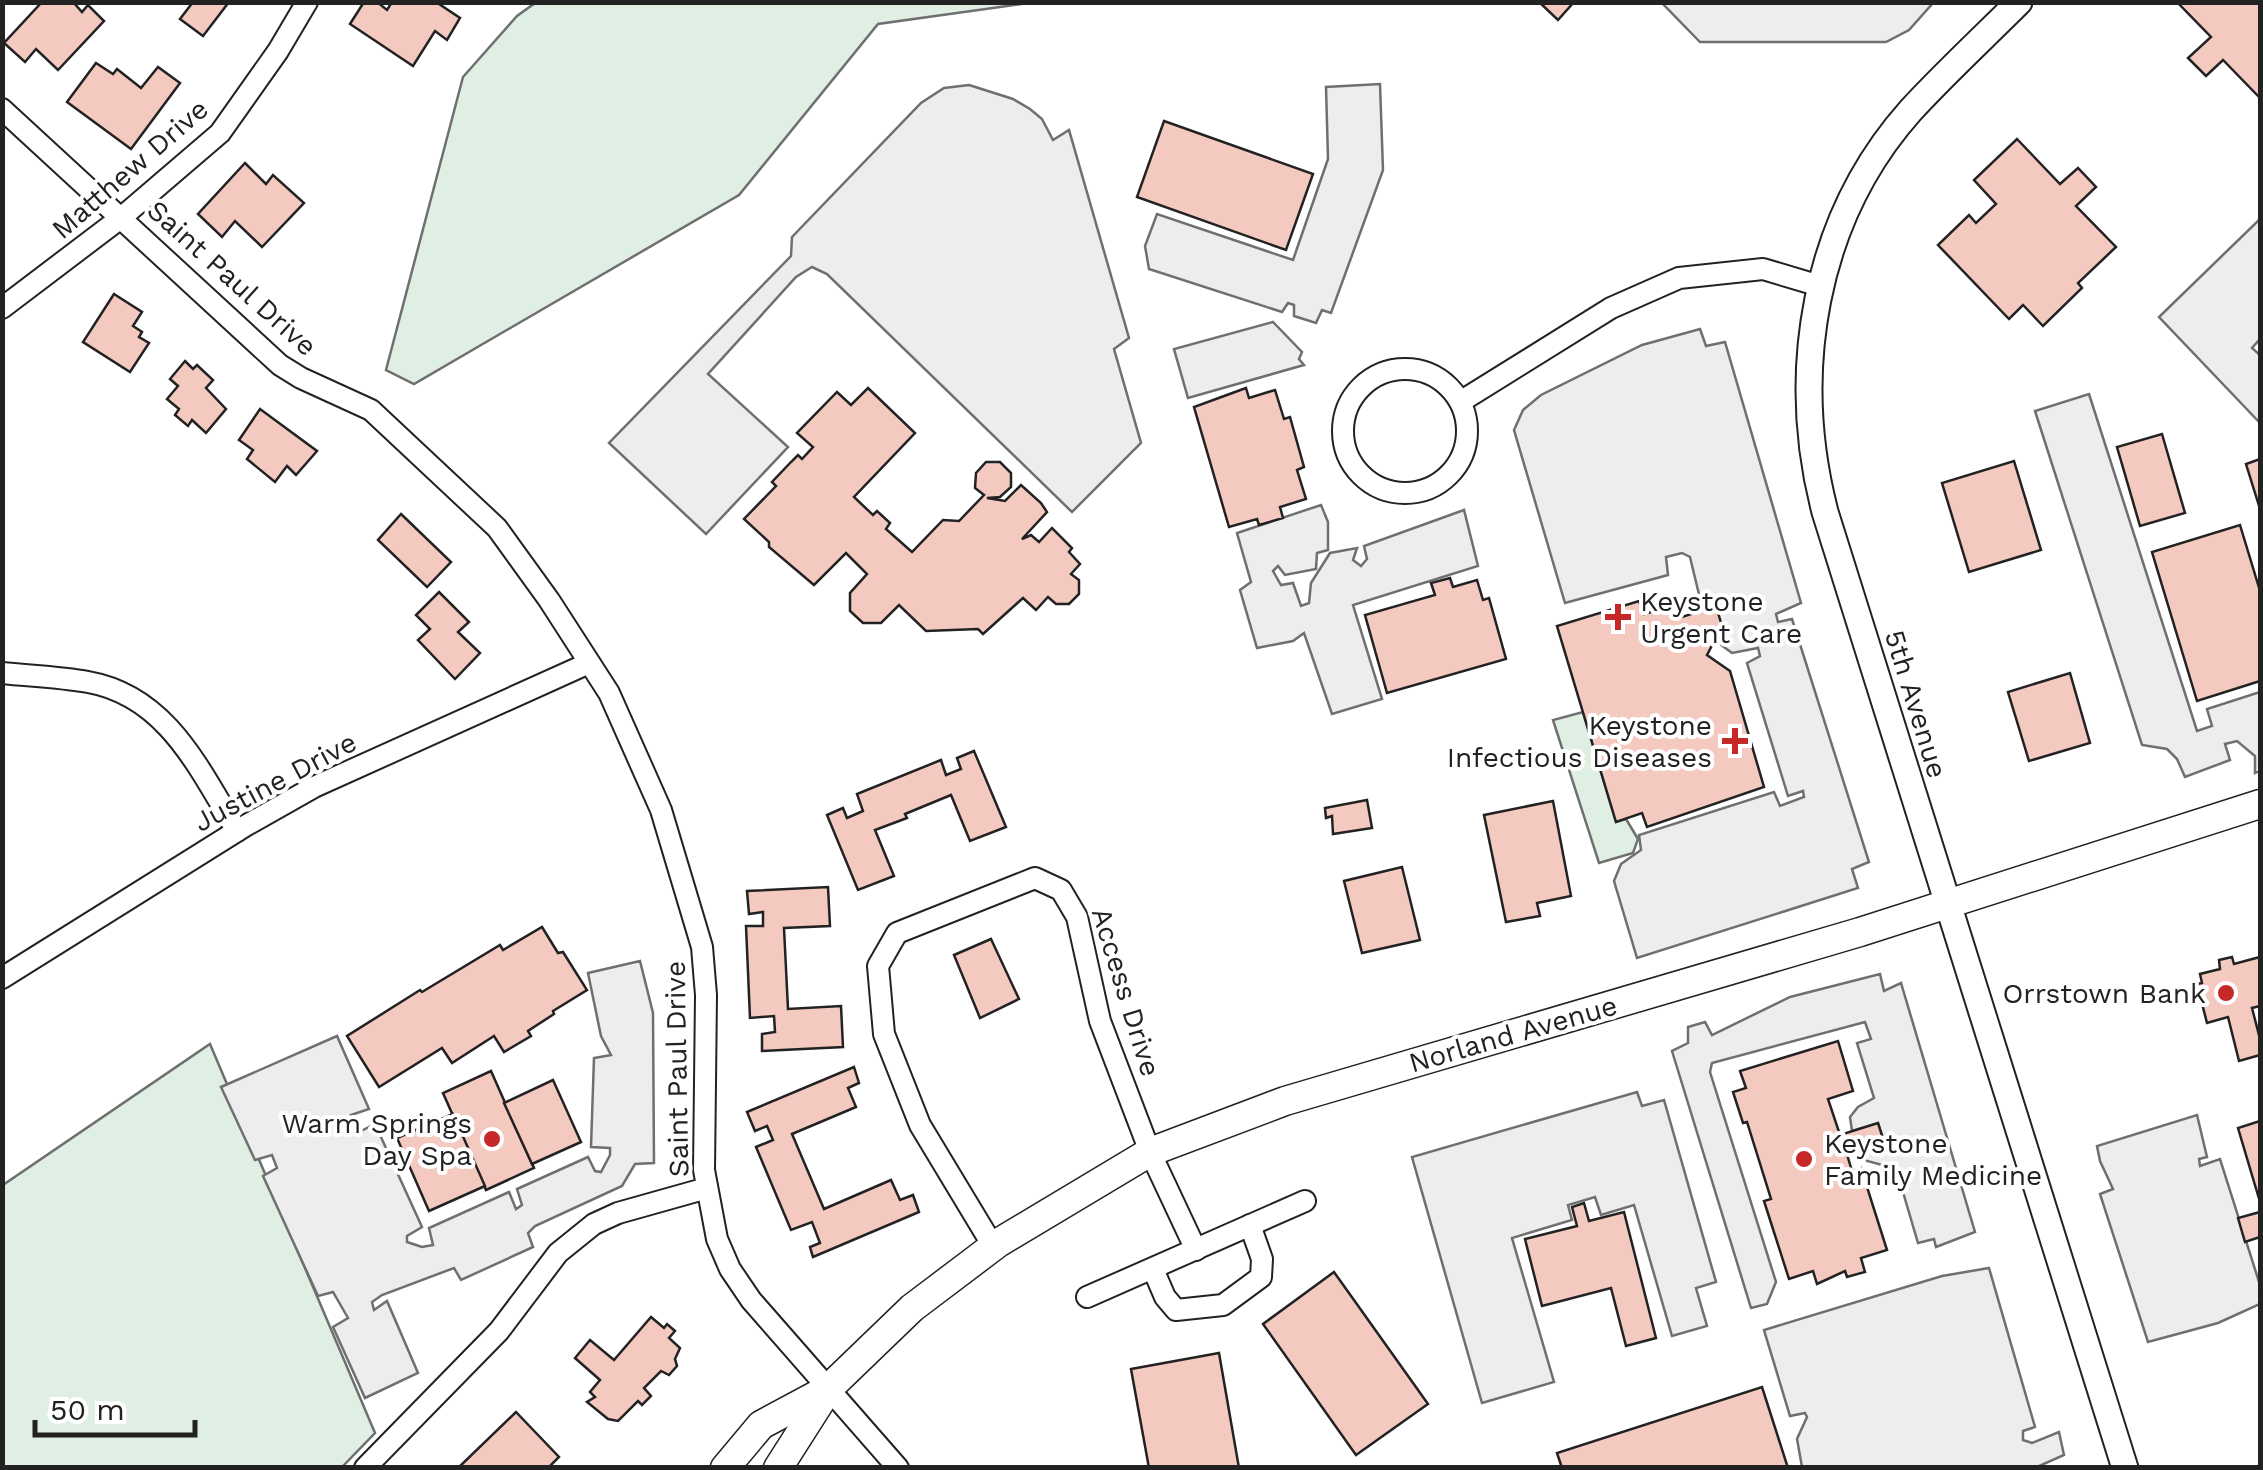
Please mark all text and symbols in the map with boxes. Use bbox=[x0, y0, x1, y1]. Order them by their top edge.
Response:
street label: Matthew Drive bbox=[45, 92, 215, 246]
street label: Saint Paul Drive bbox=[141, 193, 323, 363]
place label: Keystone Urgent Care bbox=[1640, 585, 1802, 650]
marker: Keystone Urgent Care bbox=[1605, 604, 1631, 630]
street label: 5th Avenue bbox=[1878, 626, 1954, 782]
place label: Keystone Infectious Diseases bbox=[1447, 709, 1712, 774]
street label: Justine Drive bbox=[188, 725, 362, 839]
marker: Keystone Infectious Diseases bbox=[1722, 728, 1748, 754]
street label: Access Drive bbox=[1085, 904, 1167, 1080]
street label: Saint Paul Drive bbox=[659, 961, 695, 1177]
place label: Orrstown Bank bbox=[2002, 977, 2206, 1010]
marker: Orrstown Bank bbox=[2215, 982, 2237, 1004]
street label: Norland Avenue bbox=[1405, 988, 1621, 1080]
place label: Warm Springs Day Spa bbox=[281, 1107, 472, 1172]
place label: Keystone Family Medicine bbox=[1824, 1127, 2042, 1192]
marker: Warm Springs Day Spa bbox=[481, 1128, 503, 1150]
marker: Keystone Family Medicine bbox=[1793, 1148, 1815, 1170]
scale bar bbox=[35, 1375, 195, 1437]
text: 50 m bbox=[50, 1392, 125, 1427]

